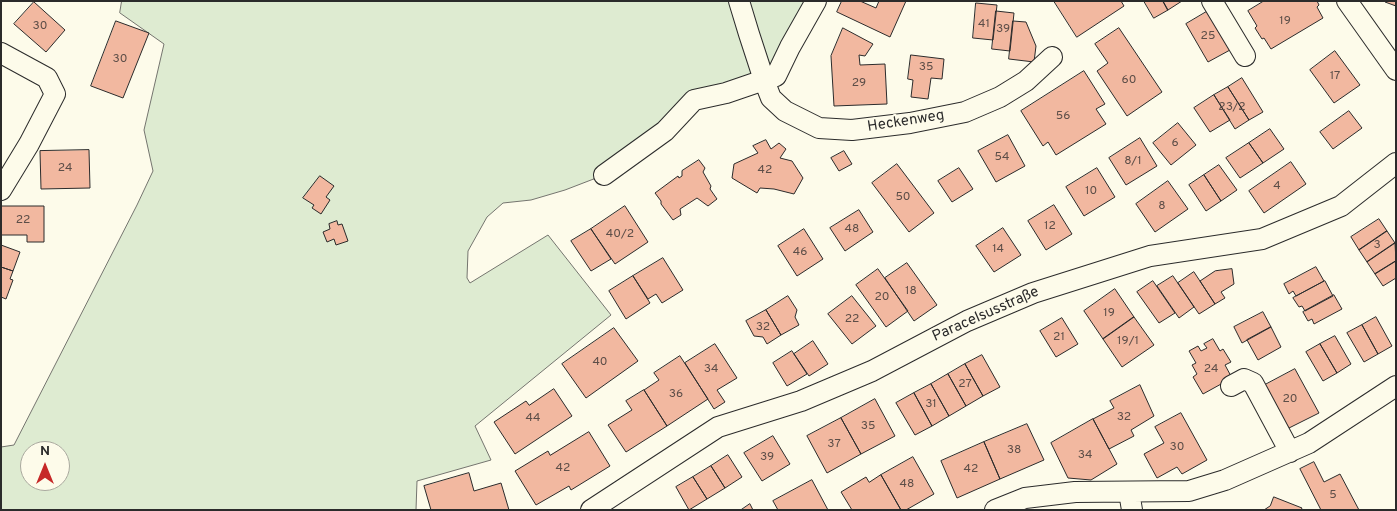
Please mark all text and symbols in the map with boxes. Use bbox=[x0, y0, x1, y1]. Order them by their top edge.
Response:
house number: 19 bbox=[1279, 15, 1291, 29]
house number: 41 bbox=[978, 18, 990, 32]
house number: 30 bbox=[33, 20, 47, 34]
house number: 39 bbox=[996, 23, 1010, 37]
house number: 25 bbox=[1201, 30, 1215, 44]
house number: 30 bbox=[113, 53, 127, 67]
house number: 35 bbox=[919, 61, 933, 75]
house number: 17 bbox=[1330, 70, 1340, 84]
house number: 60 bbox=[1122, 74, 1136, 88]
house number: 29 bbox=[852, 77, 866, 91]
house number: 23/2 bbox=[1218, 101, 1246, 115]
street label: Heckenweg bbox=[866, 107, 946, 137]
house number: 56 bbox=[1056, 110, 1070, 124]
house number: 6 bbox=[1171, 137, 1179, 151]
house number: 54 bbox=[994, 151, 1010, 165]
house number: 8/1 bbox=[1124, 155, 1142, 169]
house number: 24 bbox=[58, 162, 72, 176]
house number: 42 bbox=[758, 164, 772, 178]
house number: 4 bbox=[1273, 180, 1281, 194]
house number: 10 bbox=[1085, 185, 1097, 199]
house number: 50 bbox=[895, 191, 911, 205]
house number: 8 bbox=[1158, 200, 1166, 214]
house number: 22 bbox=[16, 214, 30, 228]
house number: 12 bbox=[1044, 220, 1056, 234]
house number: 48 bbox=[845, 223, 859, 237]
house number: 40/2 bbox=[606, 228, 634, 242]
house number: 3 bbox=[1373, 239, 1381, 253]
house number: 14 bbox=[992, 243, 1004, 257]
house number: 46 bbox=[793, 246, 807, 260]
street label: Paracelsusstraße bbox=[930, 283, 1042, 347]
house number: 18 bbox=[905, 285, 917, 299]
house number: 20 bbox=[874, 291, 890, 305]
house number: 19 bbox=[1103, 307, 1115, 321]
house number: 22 bbox=[845, 313, 859, 327]
house number: 32 bbox=[756, 321, 770, 335]
house number: 21 bbox=[1053, 331, 1065, 345]
house number: 19/1 bbox=[1117, 335, 1139, 349]
house number: 40 bbox=[592, 356, 608, 370]
house number: 34 bbox=[704, 363, 718, 377]
house number: 24 bbox=[1204, 363, 1218, 377]
house number: 27 bbox=[958, 378, 972, 392]
house number: 36 bbox=[669, 388, 683, 402]
house number: 20 bbox=[1282, 393, 1298, 407]
house number: 31 bbox=[925, 398, 937, 412]
house number: 32 bbox=[1117, 411, 1131, 425]
house number: 44 bbox=[526, 412, 540, 426]
house number: 35 bbox=[861, 420, 875, 434]
house number: 37 bbox=[827, 438, 841, 452]
north arrow bbox=[20, 441, 70, 491]
house number: 30 bbox=[1170, 441, 1184, 455]
text: N bbox=[40, 443, 50, 460]
house number: 38 bbox=[1007, 444, 1021, 458]
house number: 34 bbox=[1078, 449, 1092, 463]
house number: 39 bbox=[760, 451, 774, 465]
house number: 42 bbox=[556, 462, 570, 476]
house number: 42 bbox=[964, 463, 978, 477]
house number: 48 bbox=[900, 478, 914, 492]
house number: 5 bbox=[1329, 489, 1337, 503]

